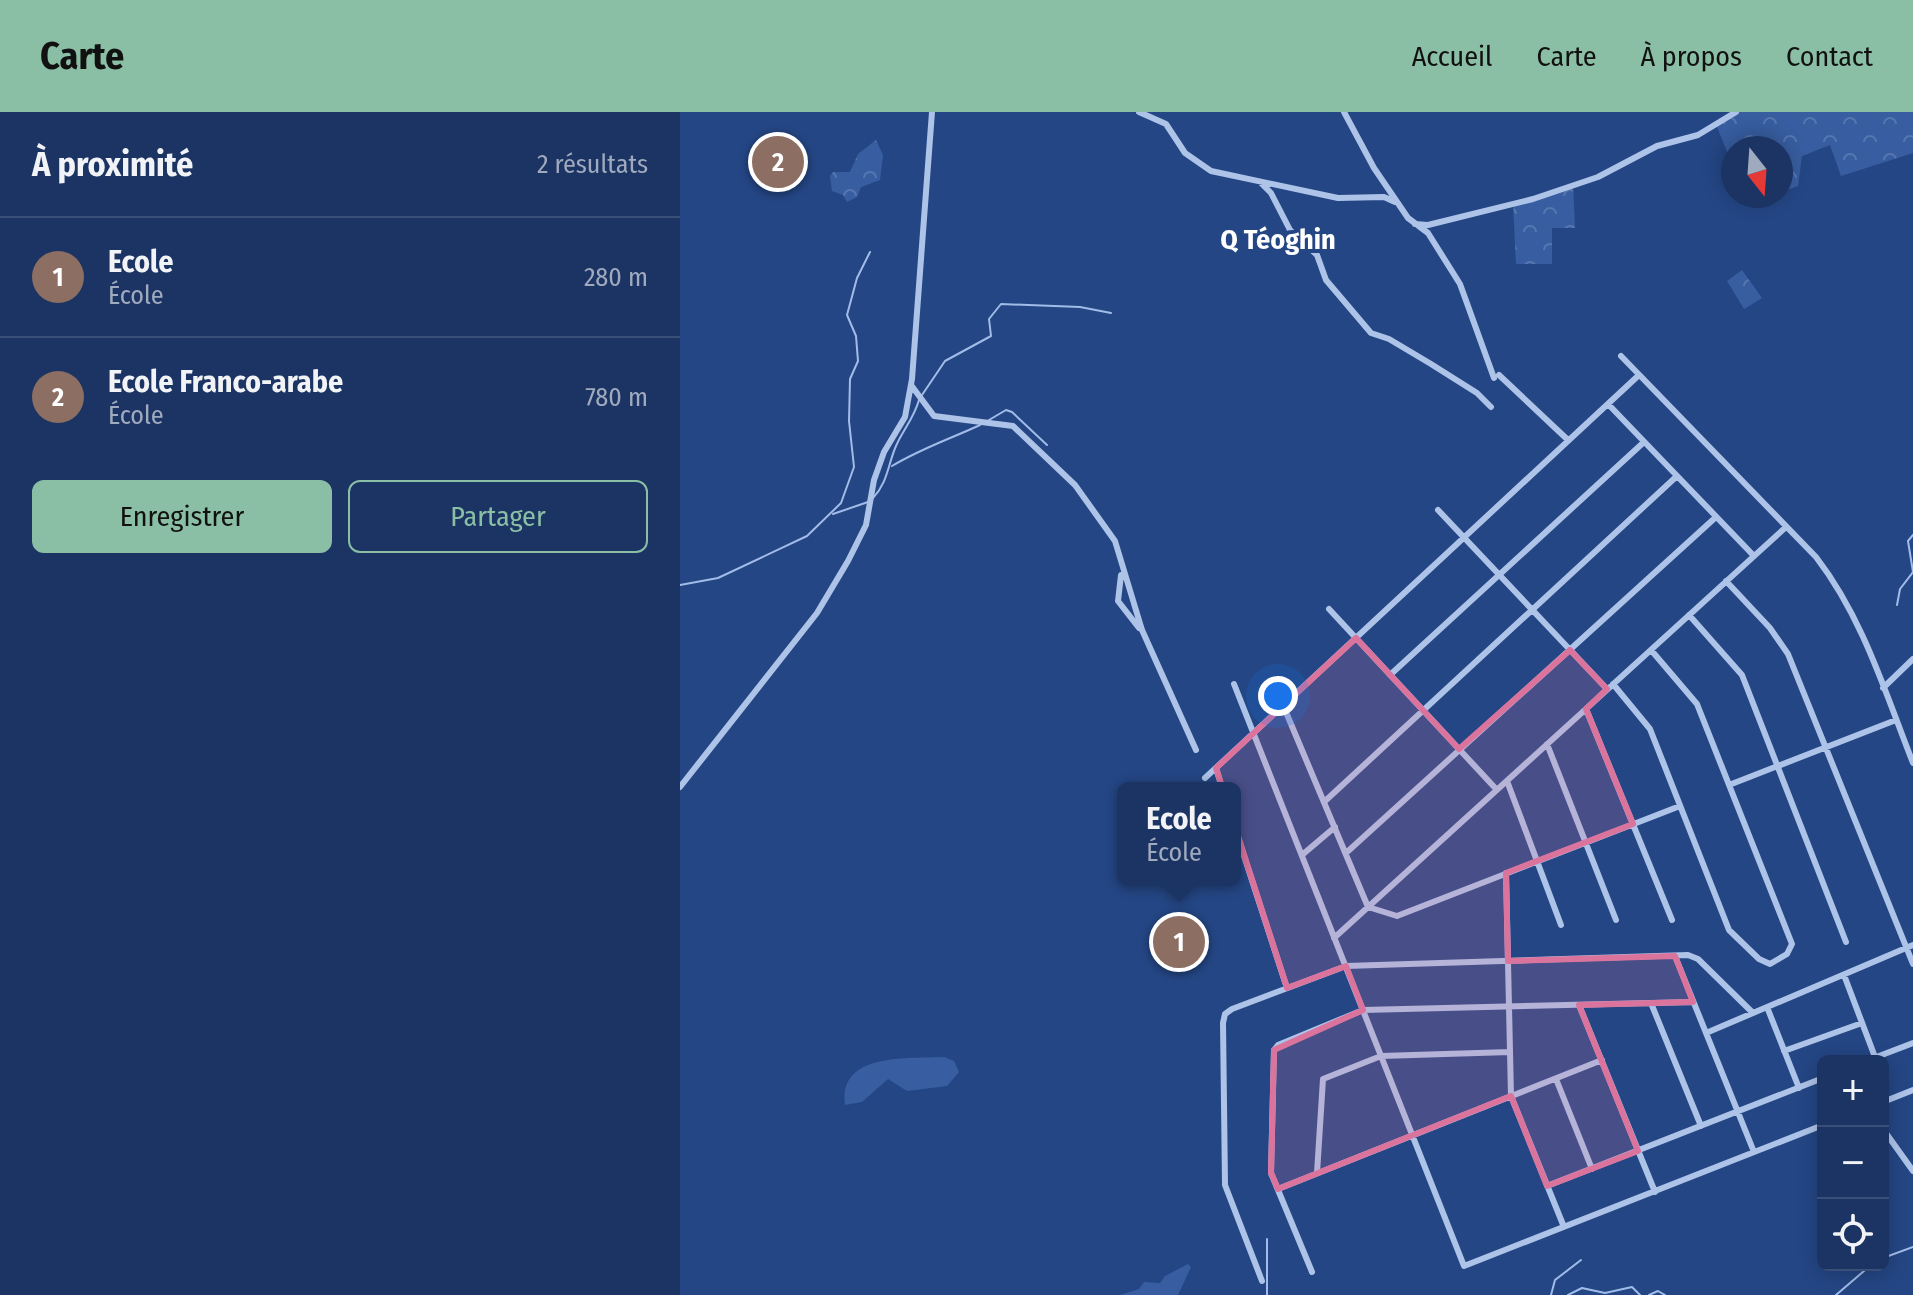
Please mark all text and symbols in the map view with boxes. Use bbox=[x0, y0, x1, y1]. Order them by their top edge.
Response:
text: Carte bbox=[40, 33, 124, 79]
text: Accueil bbox=[1412, 40, 1493, 73]
text: Carte bbox=[1537, 40, 1597, 73]
text: À propos bbox=[1641, 40, 1742, 73]
text: Contact bbox=[1786, 40, 1873, 73]
pin: 2 bbox=[752, 132, 804, 192]
north arrow bbox=[1721, 136, 1793, 208]
text: À proximité bbox=[32, 144, 193, 185]
text: 2 résultats bbox=[537, 149, 648, 180]
district label: Q Téoghin bbox=[1220, 223, 1336, 256]
text: Ecole bbox=[108, 244, 173, 280]
text: 1 bbox=[53, 262, 64, 293]
text: 280 m bbox=[584, 262, 648, 293]
text: École bbox=[108, 280, 164, 311]
text: Ecole Franco-arabe bbox=[108, 364, 343, 400]
text: 2 bbox=[52, 382, 64, 413]
text: 780 m bbox=[585, 382, 648, 413]
text: École bbox=[108, 400, 164, 431]
button: Enregistrer bbox=[32, 480, 332, 553]
button: Partager bbox=[348, 480, 648, 553]
your location bbox=[1258, 676, 1298, 716]
popup bbox=[1117, 782, 1241, 886]
text: Ecole bbox=[1146, 801, 1212, 837]
text: École bbox=[1146, 837, 1202, 868]
pin: 1 bbox=[1153, 912, 1205, 972]
map controls bbox=[1817, 1055, 1889, 1271]
button: + bbox=[1817, 1055, 1889, 1127]
button: − bbox=[1817, 1127, 1889, 1199]
button: locate bbox=[1817, 1199, 1889, 1271]

